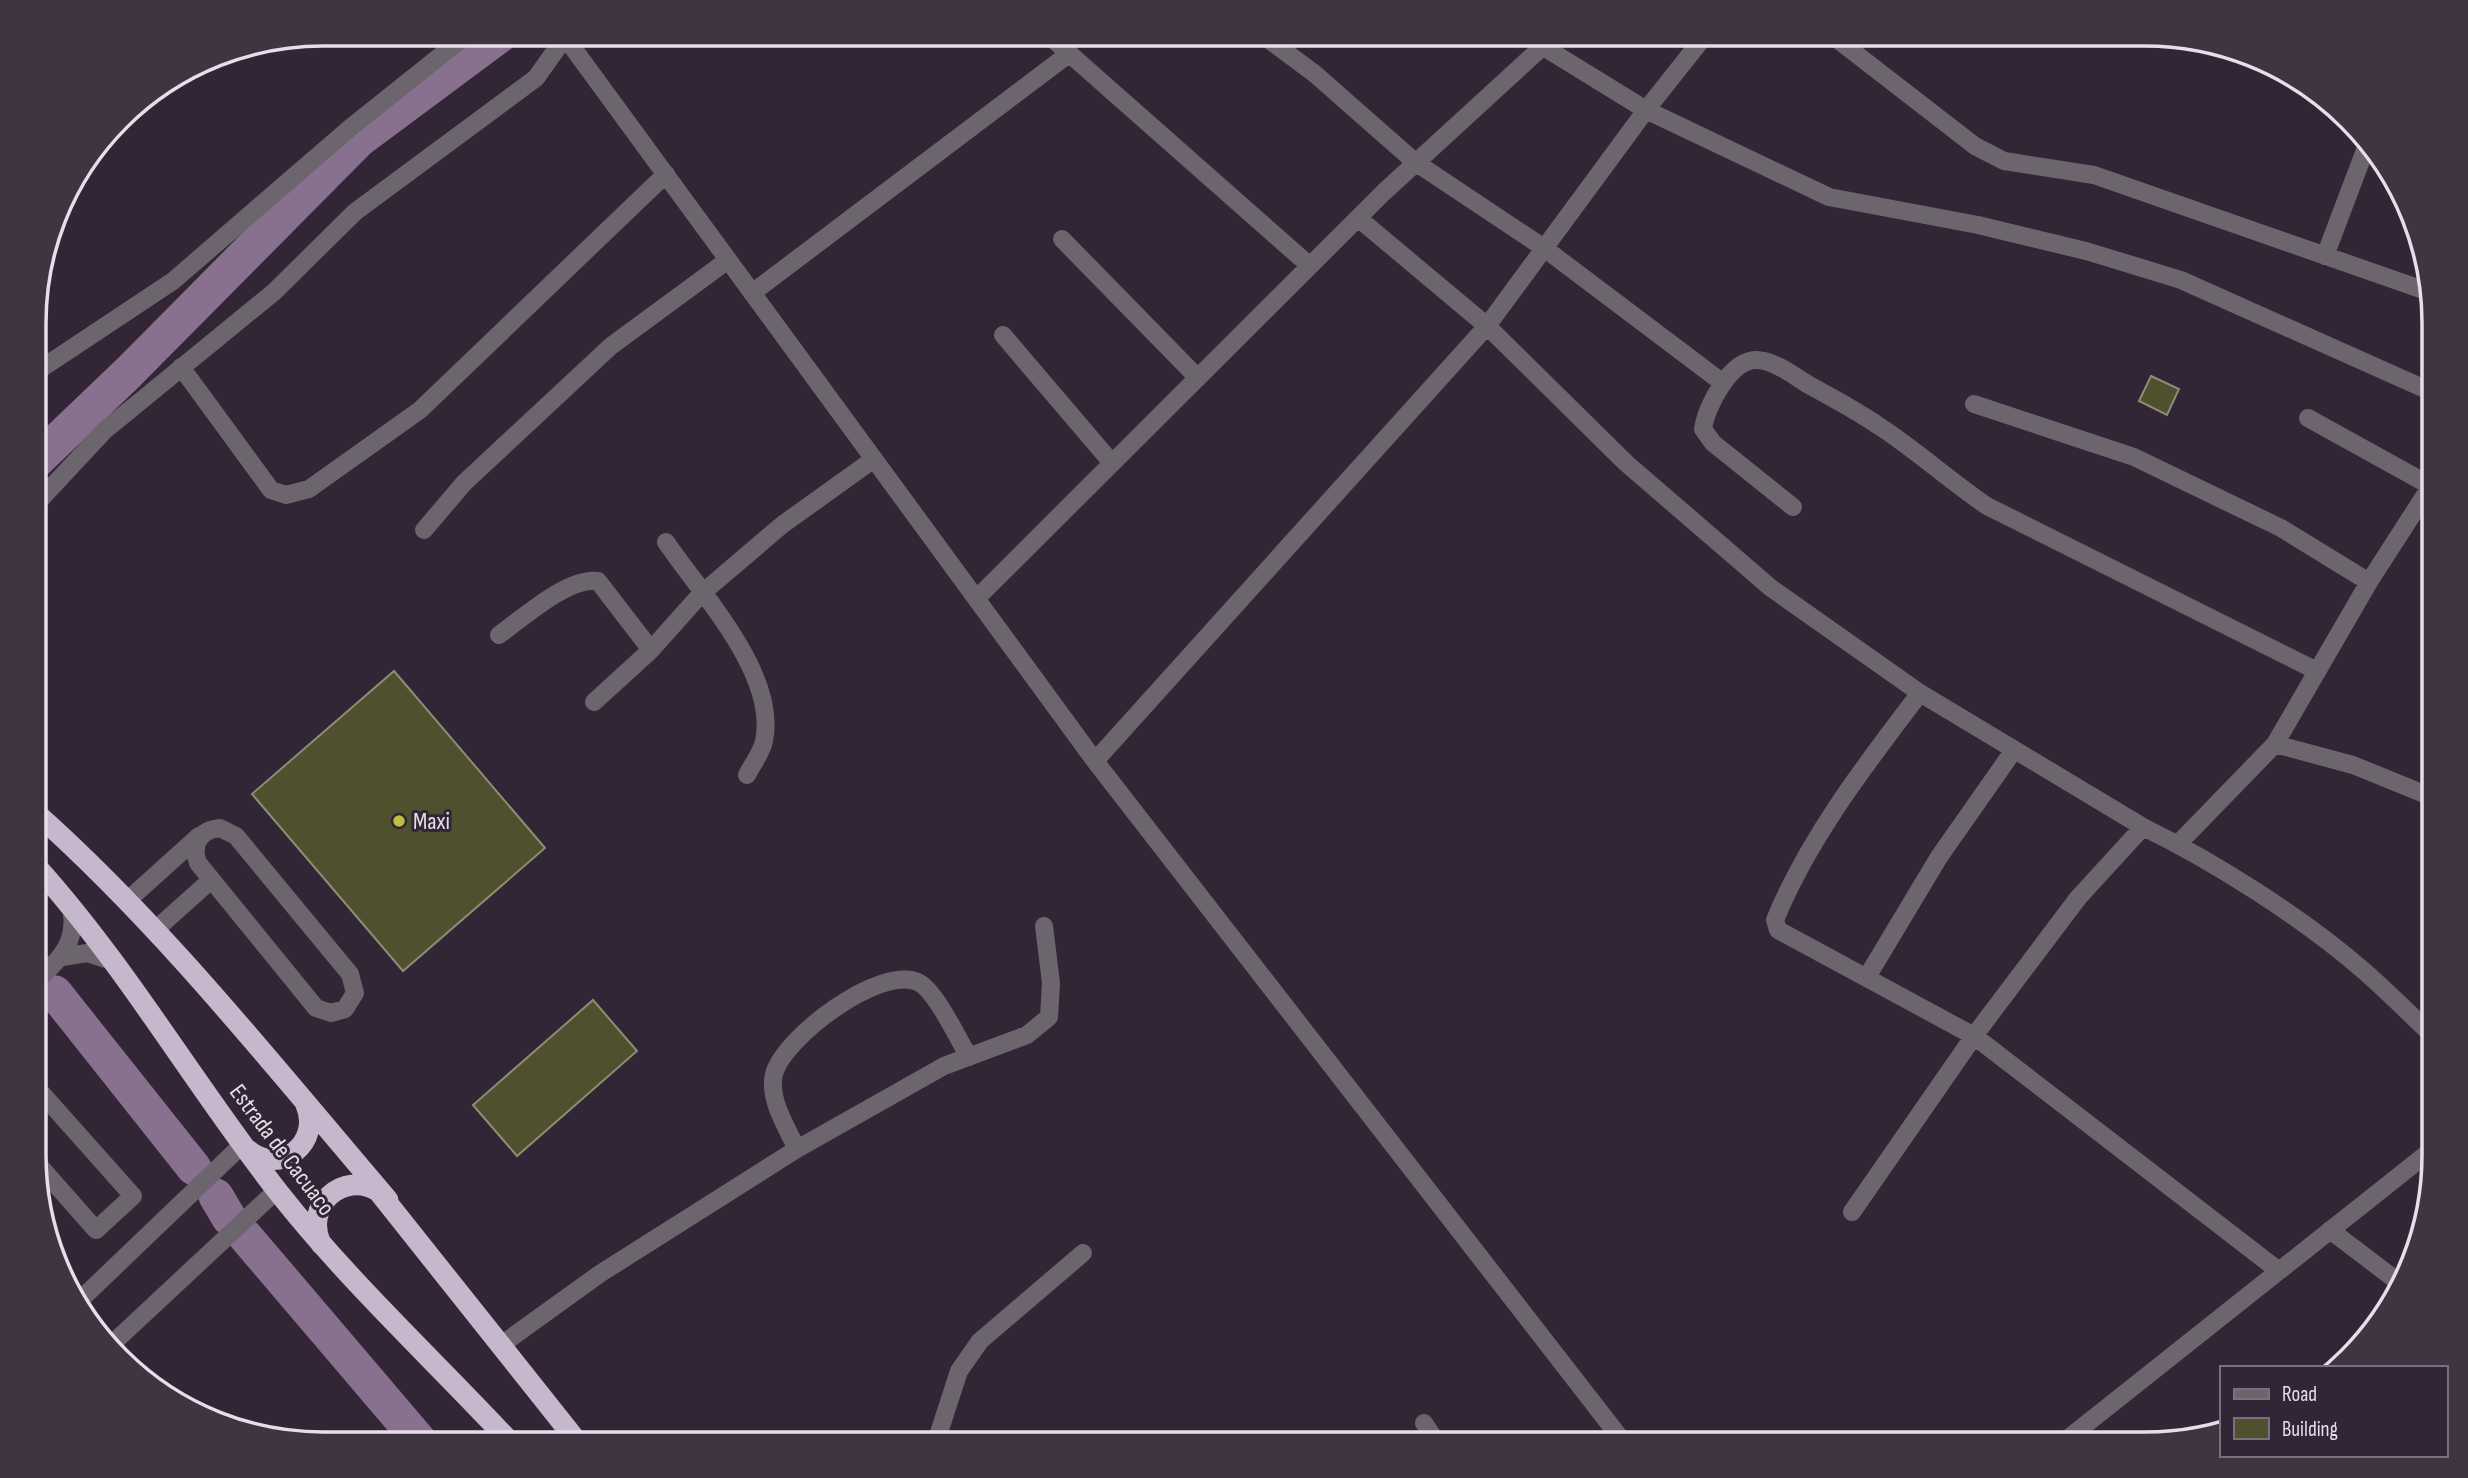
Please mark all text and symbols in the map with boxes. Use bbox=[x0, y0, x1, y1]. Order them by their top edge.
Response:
place label: Maxi bbox=[413, 807, 450, 836]
marker: Maxi bbox=[391, 813, 407, 829]
street label: Estrada de Cacuaco bbox=[223, 1079, 341, 1221]
legend bbox=[2220, 1366, 2447, 1457]
text: Road bbox=[2282, 1382, 2317, 1407]
text: Building bbox=[2282, 1417, 2338, 1442]

